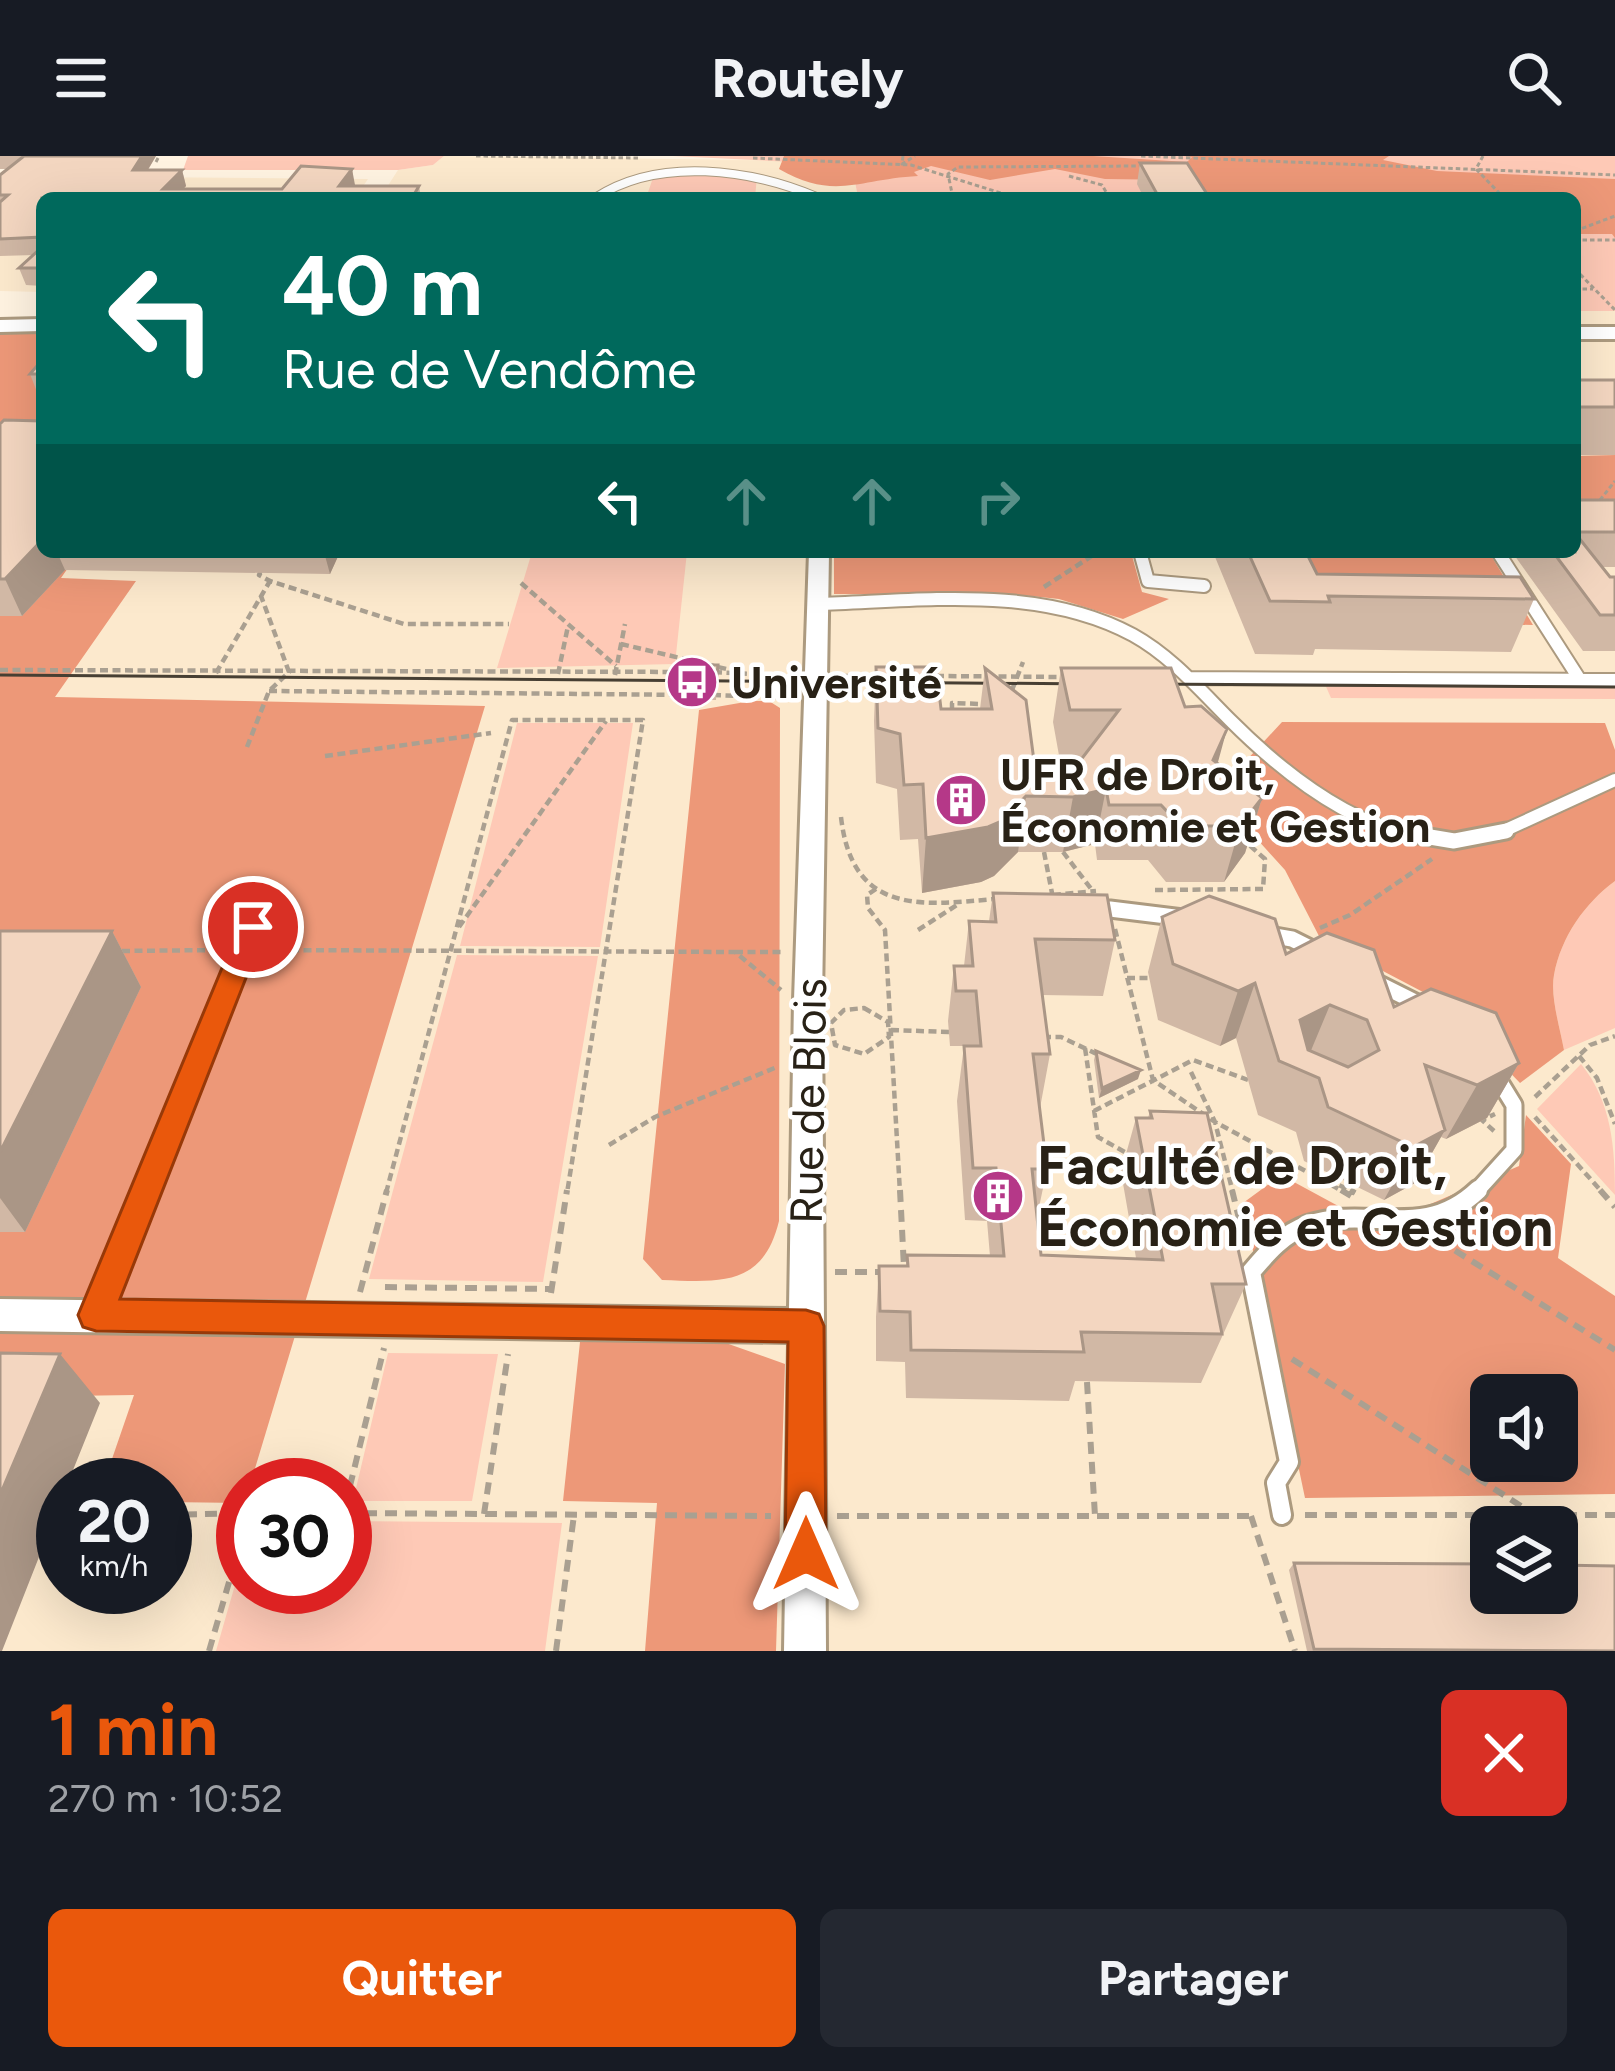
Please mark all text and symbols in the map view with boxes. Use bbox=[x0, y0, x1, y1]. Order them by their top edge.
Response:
icon: menu bbox=[48, 45, 114, 111]
icon: search bbox=[1501, 45, 1567, 111]
text: Routely bbox=[711, 46, 904, 111]
text: 40 m bbox=[282, 235, 483, 336]
icon: left bbox=[84, 240, 240, 396]
text: Rue de Vendôme bbox=[282, 337, 697, 402]
icon: left bbox=[587, 468, 653, 534]
icon: ahead bbox=[713, 468, 779, 534]
icon: ahead bbox=[839, 468, 905, 534]
icon: right bbox=[965, 468, 1031, 534]
bus stop icon: Université bbox=[664, 654, 720, 710]
place label: Université bbox=[731, 655, 942, 709]
place label: UFR de Droit, Économie et Gestion bbox=[1000, 747, 1430, 853]
building icon: UFR de Droit, Économie et Gestion bbox=[933, 772, 989, 828]
pin bbox=[202, 876, 304, 978]
icon: arrive bbox=[220, 894, 286, 960]
street label: Rue de Blois bbox=[779, 978, 837, 1224]
place label: Faculté de Droit, Économie et Gestion bbox=[1037, 1133, 1553, 1260]
building icon: Faculté de Droit, Économie et Gestion bbox=[970, 1168, 1026, 1224]
map controls bbox=[1470, 1374, 1578, 1614]
button: sound bbox=[1470, 1374, 1578, 1482]
speed limit sign: 30 bbox=[216, 1458, 372, 1614]
text: 20 bbox=[77, 1485, 151, 1557]
position arrow bbox=[743, 1491, 869, 1617]
button: layers bbox=[1470, 1506, 1578, 1614]
text: km/h bbox=[80, 1547, 148, 1584]
text: 1 min bbox=[48, 1687, 218, 1773]
button: close bbox=[1441, 1690, 1567, 1816]
text: 270 m · 10:52 bbox=[48, 1775, 283, 1822]
button: Quitter bbox=[48, 1909, 796, 2047]
button: Partager bbox=[820, 1909, 1567, 2047]

